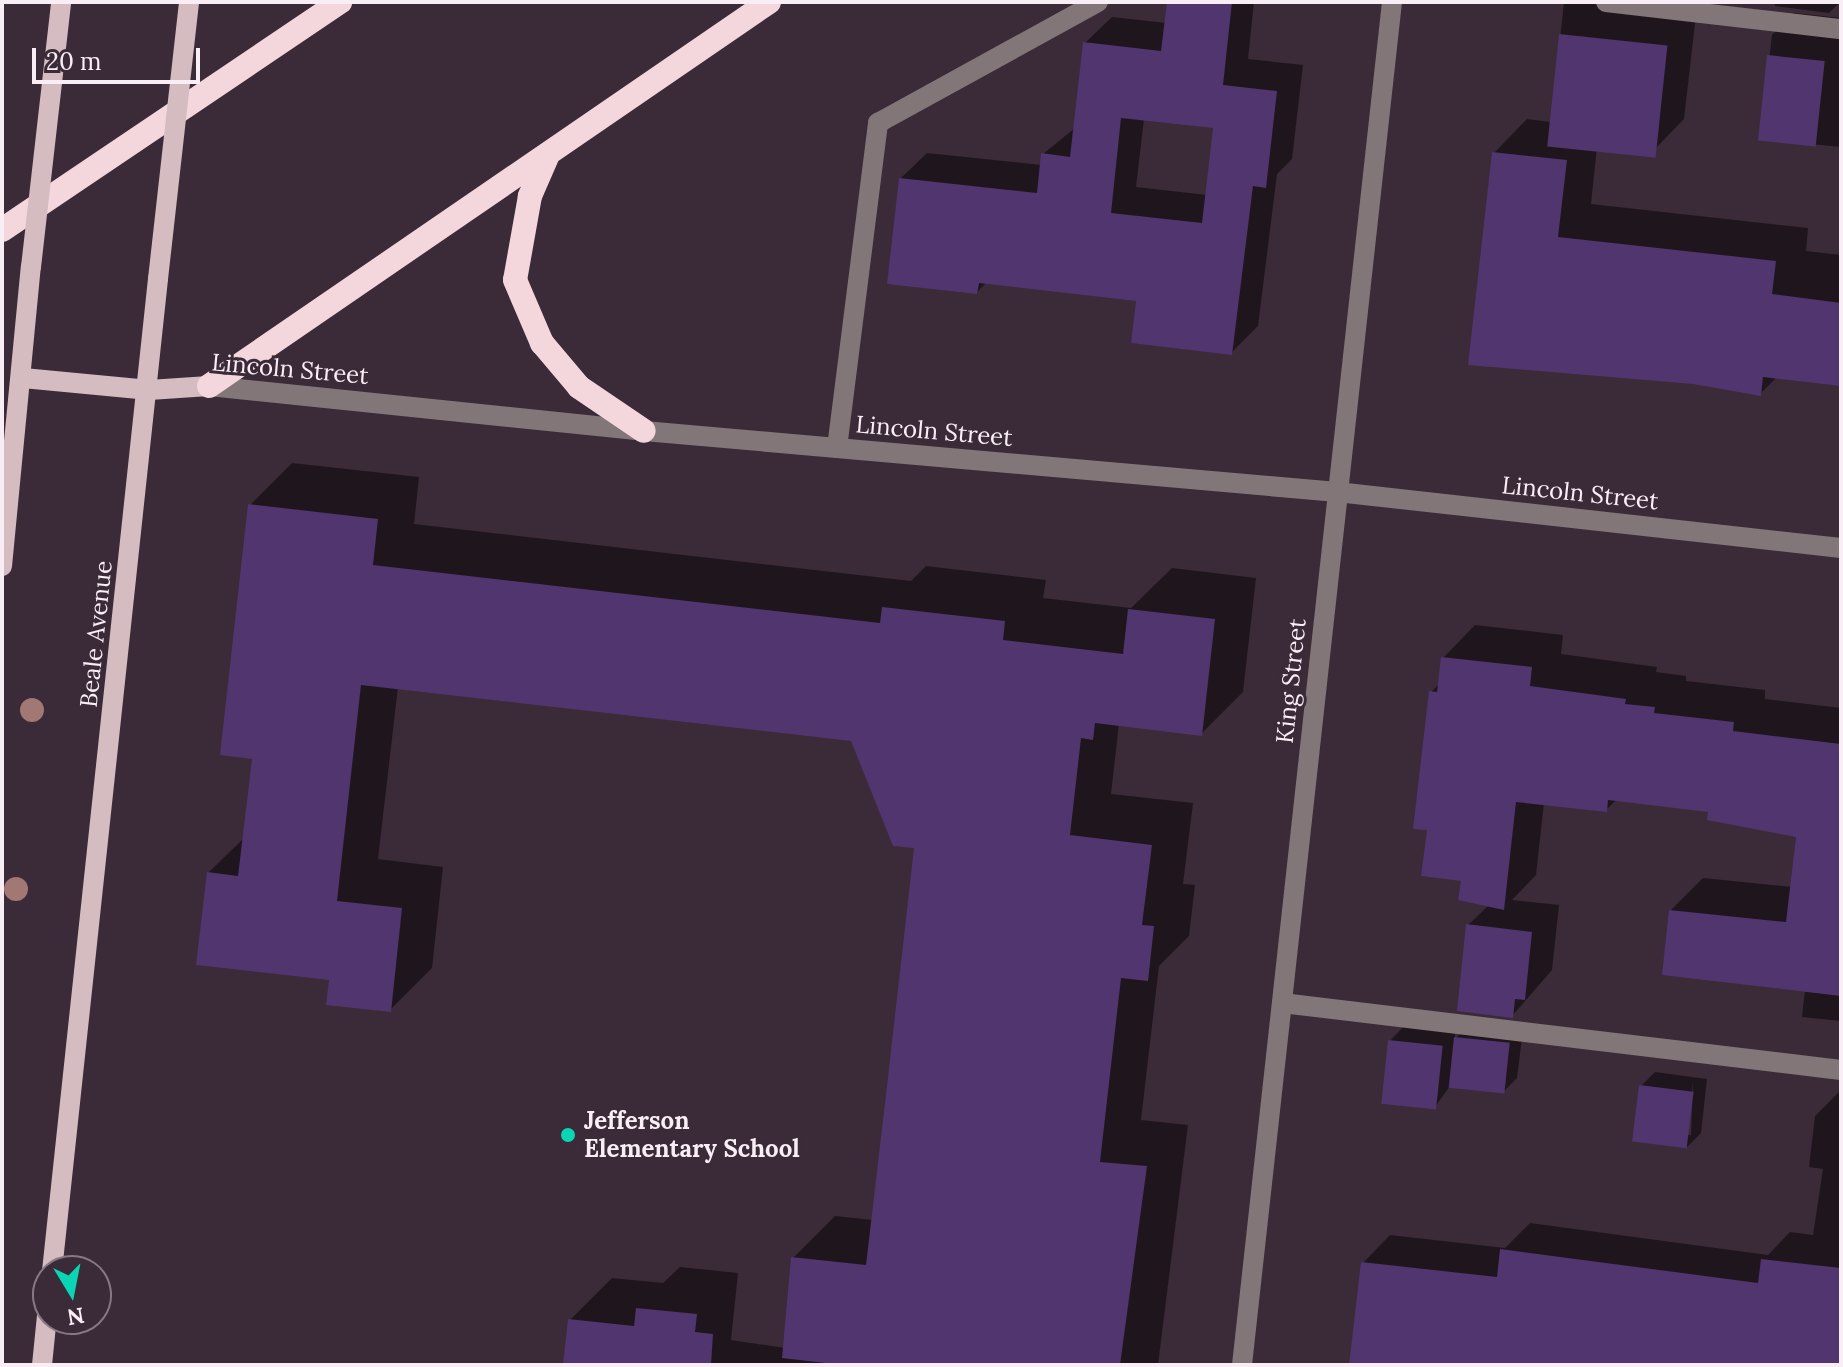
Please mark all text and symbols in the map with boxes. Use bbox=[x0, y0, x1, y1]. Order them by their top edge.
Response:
scale bar bbox=[36, 32, 204, 82]
text: 20 m bbox=[46, 46, 102, 77]
street label: Lincoln Street bbox=[210, 348, 370, 390]
street label: Lincoln Street bbox=[854, 410, 1014, 452]
street label: Lincoln Street bbox=[1500, 470, 1660, 516]
street label: Beale Avenue bbox=[74, 559, 118, 709]
street label: King Street bbox=[1270, 617, 1312, 745]
place label: Jefferson Elementary School bbox=[584, 1107, 800, 1163]
marker: Jefferson Elementary School bbox=[559, 1126, 577, 1144]
north arrow bbox=[32, 1255, 112, 1335]
text: N bbox=[65, 1301, 87, 1332]

